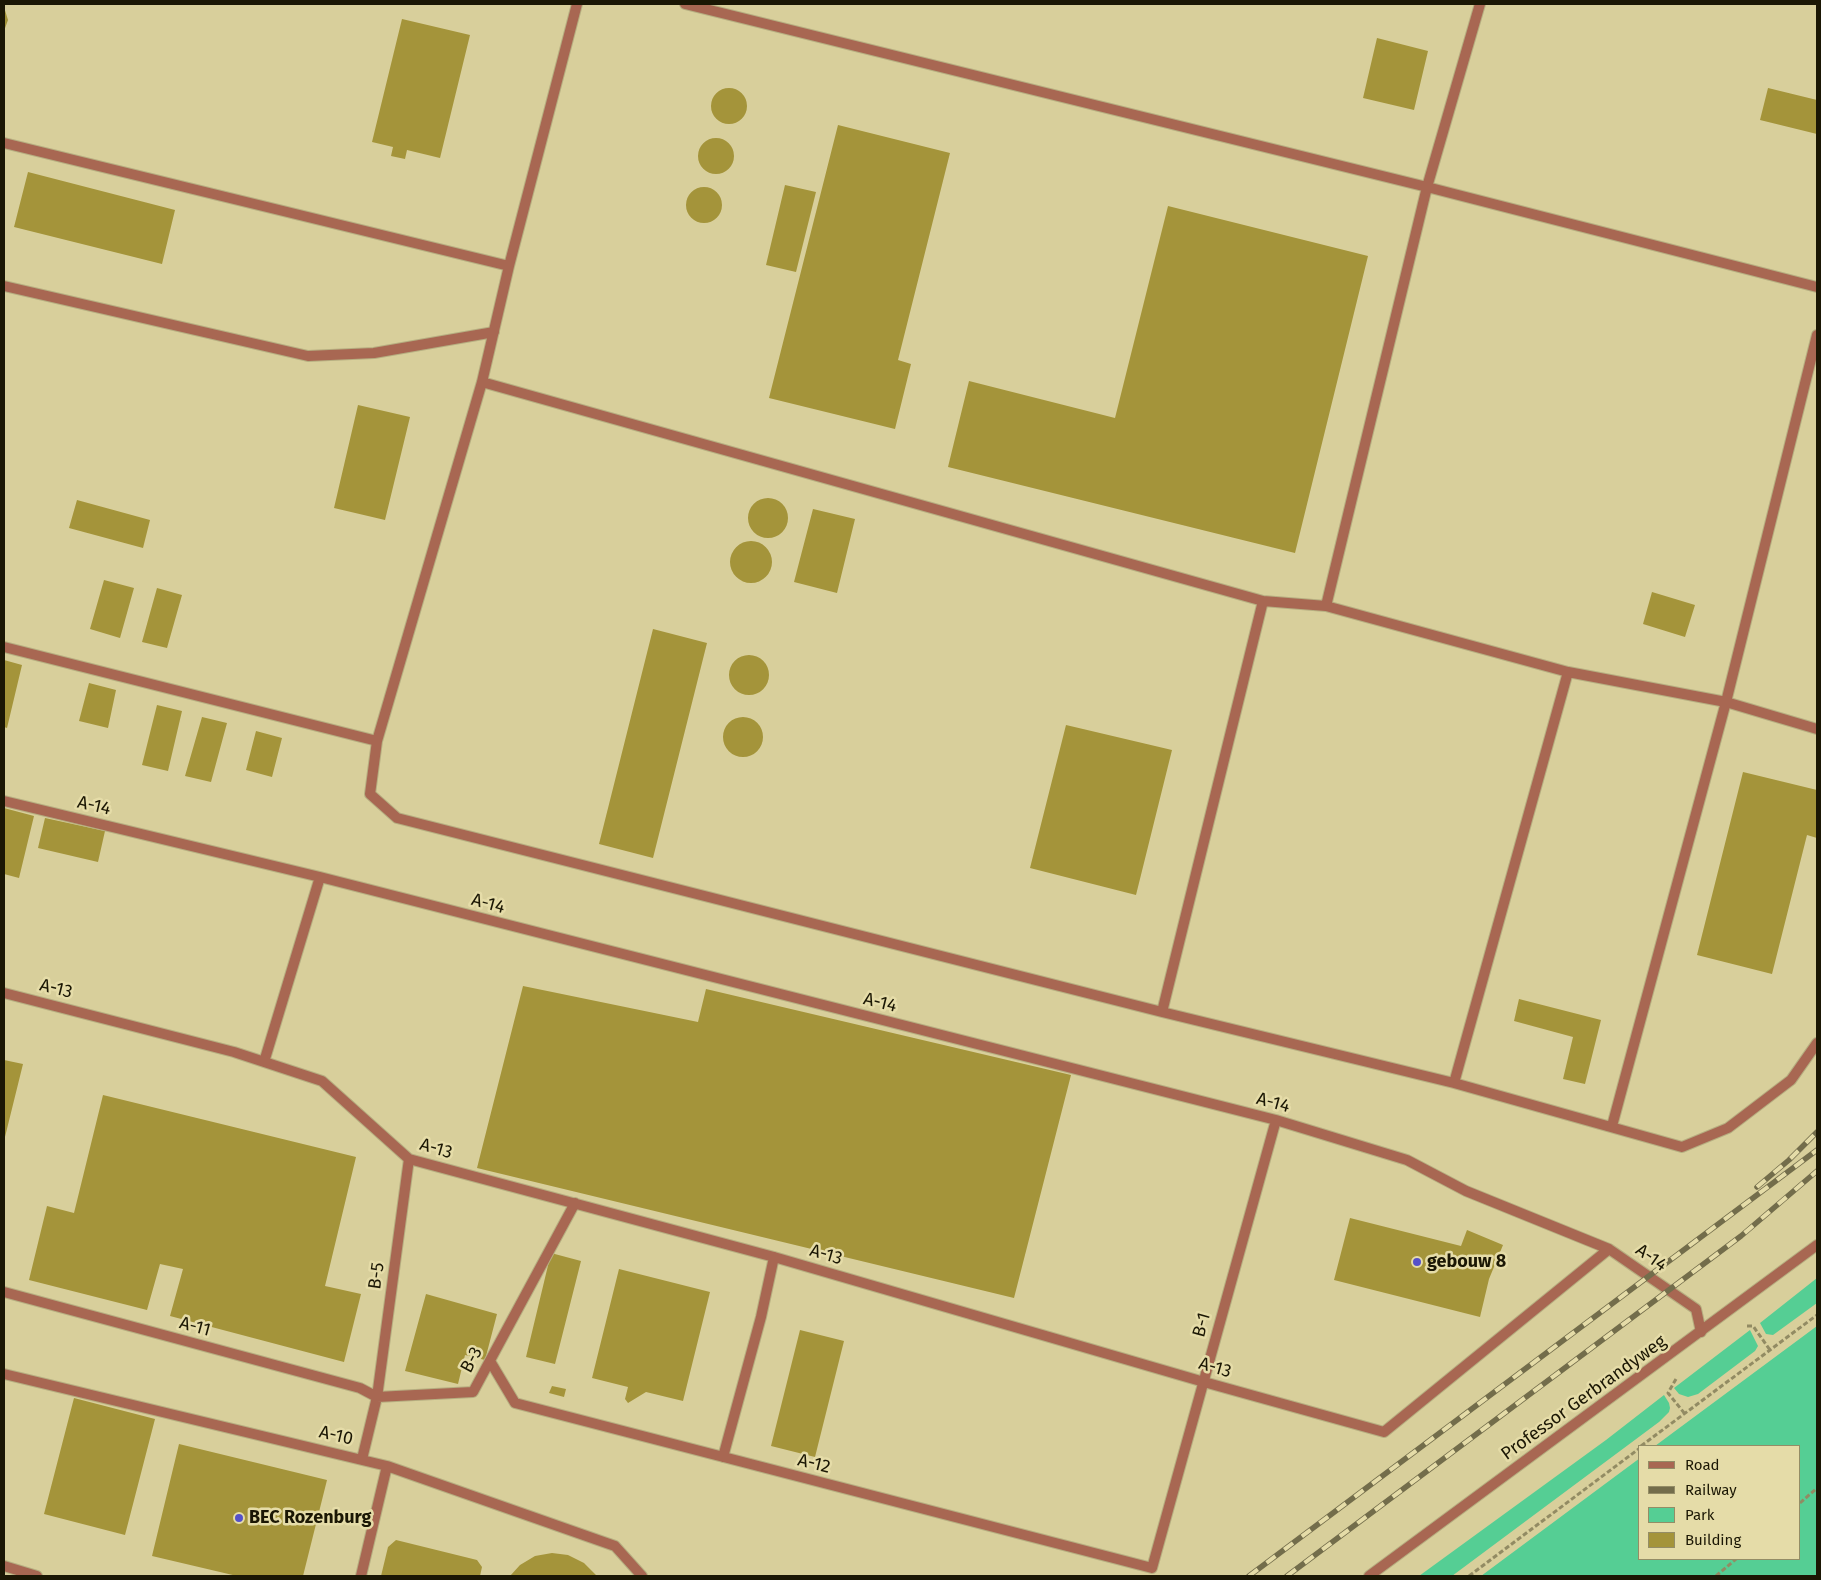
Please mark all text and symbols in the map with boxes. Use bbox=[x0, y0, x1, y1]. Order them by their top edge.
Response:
street label: A-14 bbox=[75, 792, 113, 820]
street label: A-14 bbox=[469, 889, 507, 919]
street label: A-13 bbox=[37, 975, 75, 1003]
street label: A-14 bbox=[861, 988, 899, 1018]
street label: A-14 bbox=[1254, 1088, 1292, 1118]
street label: A-13 bbox=[417, 1134, 455, 1164]
street label: A-13 bbox=[807, 1240, 845, 1270]
street label: A-14 bbox=[1631, 1240, 1671, 1276]
place label: gebouw 8 bbox=[1427, 1251, 1506, 1273]
marker: gebouw 8 bbox=[1411, 1256, 1423, 1268]
street label: B-5 bbox=[364, 1261, 390, 1291]
street label: B-1 bbox=[1188, 1310, 1216, 1340]
street label: A-11 bbox=[177, 1312, 213, 1342]
street label: Professor Gerbrandyweg bbox=[1497, 1331, 1671, 1465]
street label: B-3 bbox=[456, 1343, 488, 1377]
street label: A-13 bbox=[1196, 1353, 1234, 1383]
street label: A-10 bbox=[317, 1422, 355, 1450]
legend bbox=[1638, 1445, 1801, 1560]
street label: A-12 bbox=[795, 1450, 833, 1478]
text: Road bbox=[1685, 1456, 1720, 1474]
text: Railway bbox=[1685, 1481, 1737, 1499]
text: Park bbox=[1685, 1506, 1715, 1524]
place label: BEC Rozenburg bbox=[249, 1507, 372, 1529]
marker: BEC Rozenburg bbox=[233, 1512, 245, 1524]
text: Building bbox=[1685, 1531, 1741, 1549]

